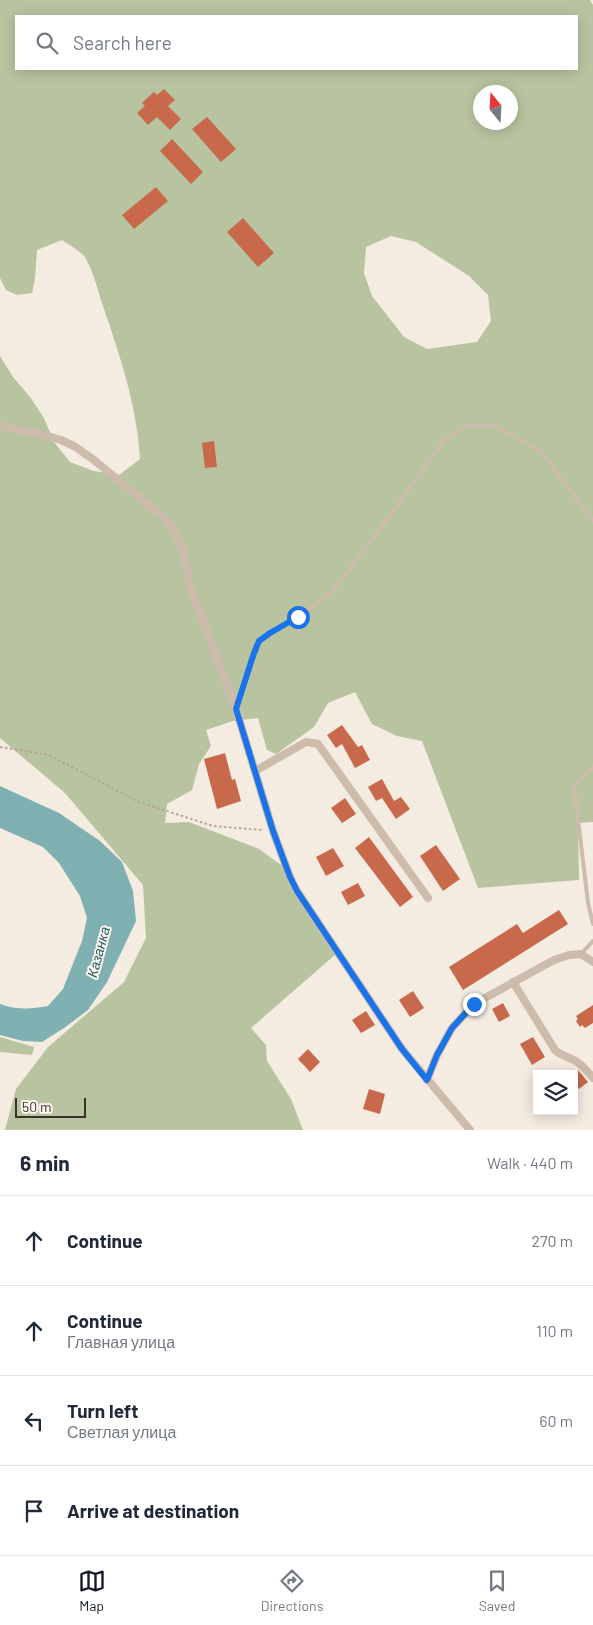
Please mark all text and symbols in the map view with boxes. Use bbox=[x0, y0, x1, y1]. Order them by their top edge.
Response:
search box bbox=[15, 15, 578, 70]
icon: search bbox=[33, 29, 61, 57]
text: Search here bbox=[73, 31, 172, 54]
north arrow bbox=[473, 85, 518, 130]
route start bbox=[287, 606, 310, 629]
water label: Казанка bbox=[83, 924, 113, 979]
route end bbox=[463, 993, 486, 1016]
map controls bbox=[533, 1070, 578, 1115]
button: layers bbox=[533, 1070, 578, 1115]
scale bar bbox=[15, 1095, 86, 1118]
text: 50 m bbox=[22, 1098, 51, 1115]
text: 6 min bbox=[20, 1150, 70, 1175]
text: Walk · 440 m bbox=[487, 1153, 573, 1172]
icon: ahead bbox=[20, 1227, 48, 1255]
text: Continue bbox=[67, 1229, 143, 1252]
text: 270 m bbox=[531, 1231, 573, 1250]
text: Continue bbox=[67, 1309, 143, 1332]
icon: ahead bbox=[20, 1317, 48, 1345]
text: 110 m bbox=[536, 1321, 573, 1340]
text: Главная улица bbox=[67, 1332, 175, 1351]
text: Turn left bbox=[67, 1399, 138, 1422]
icon: left bbox=[20, 1407, 48, 1435]
text: 60 m bbox=[539, 1411, 573, 1430]
text: Светлая улица bbox=[67, 1422, 176, 1441]
icon: arrive bbox=[20, 1497, 48, 1525]
text: Arrive at destination bbox=[67, 1499, 239, 1522]
tab: Map bbox=[78, 1567, 106, 1614]
tab: Directions bbox=[261, 1567, 323, 1614]
tab: Saved bbox=[479, 1567, 515, 1614]

